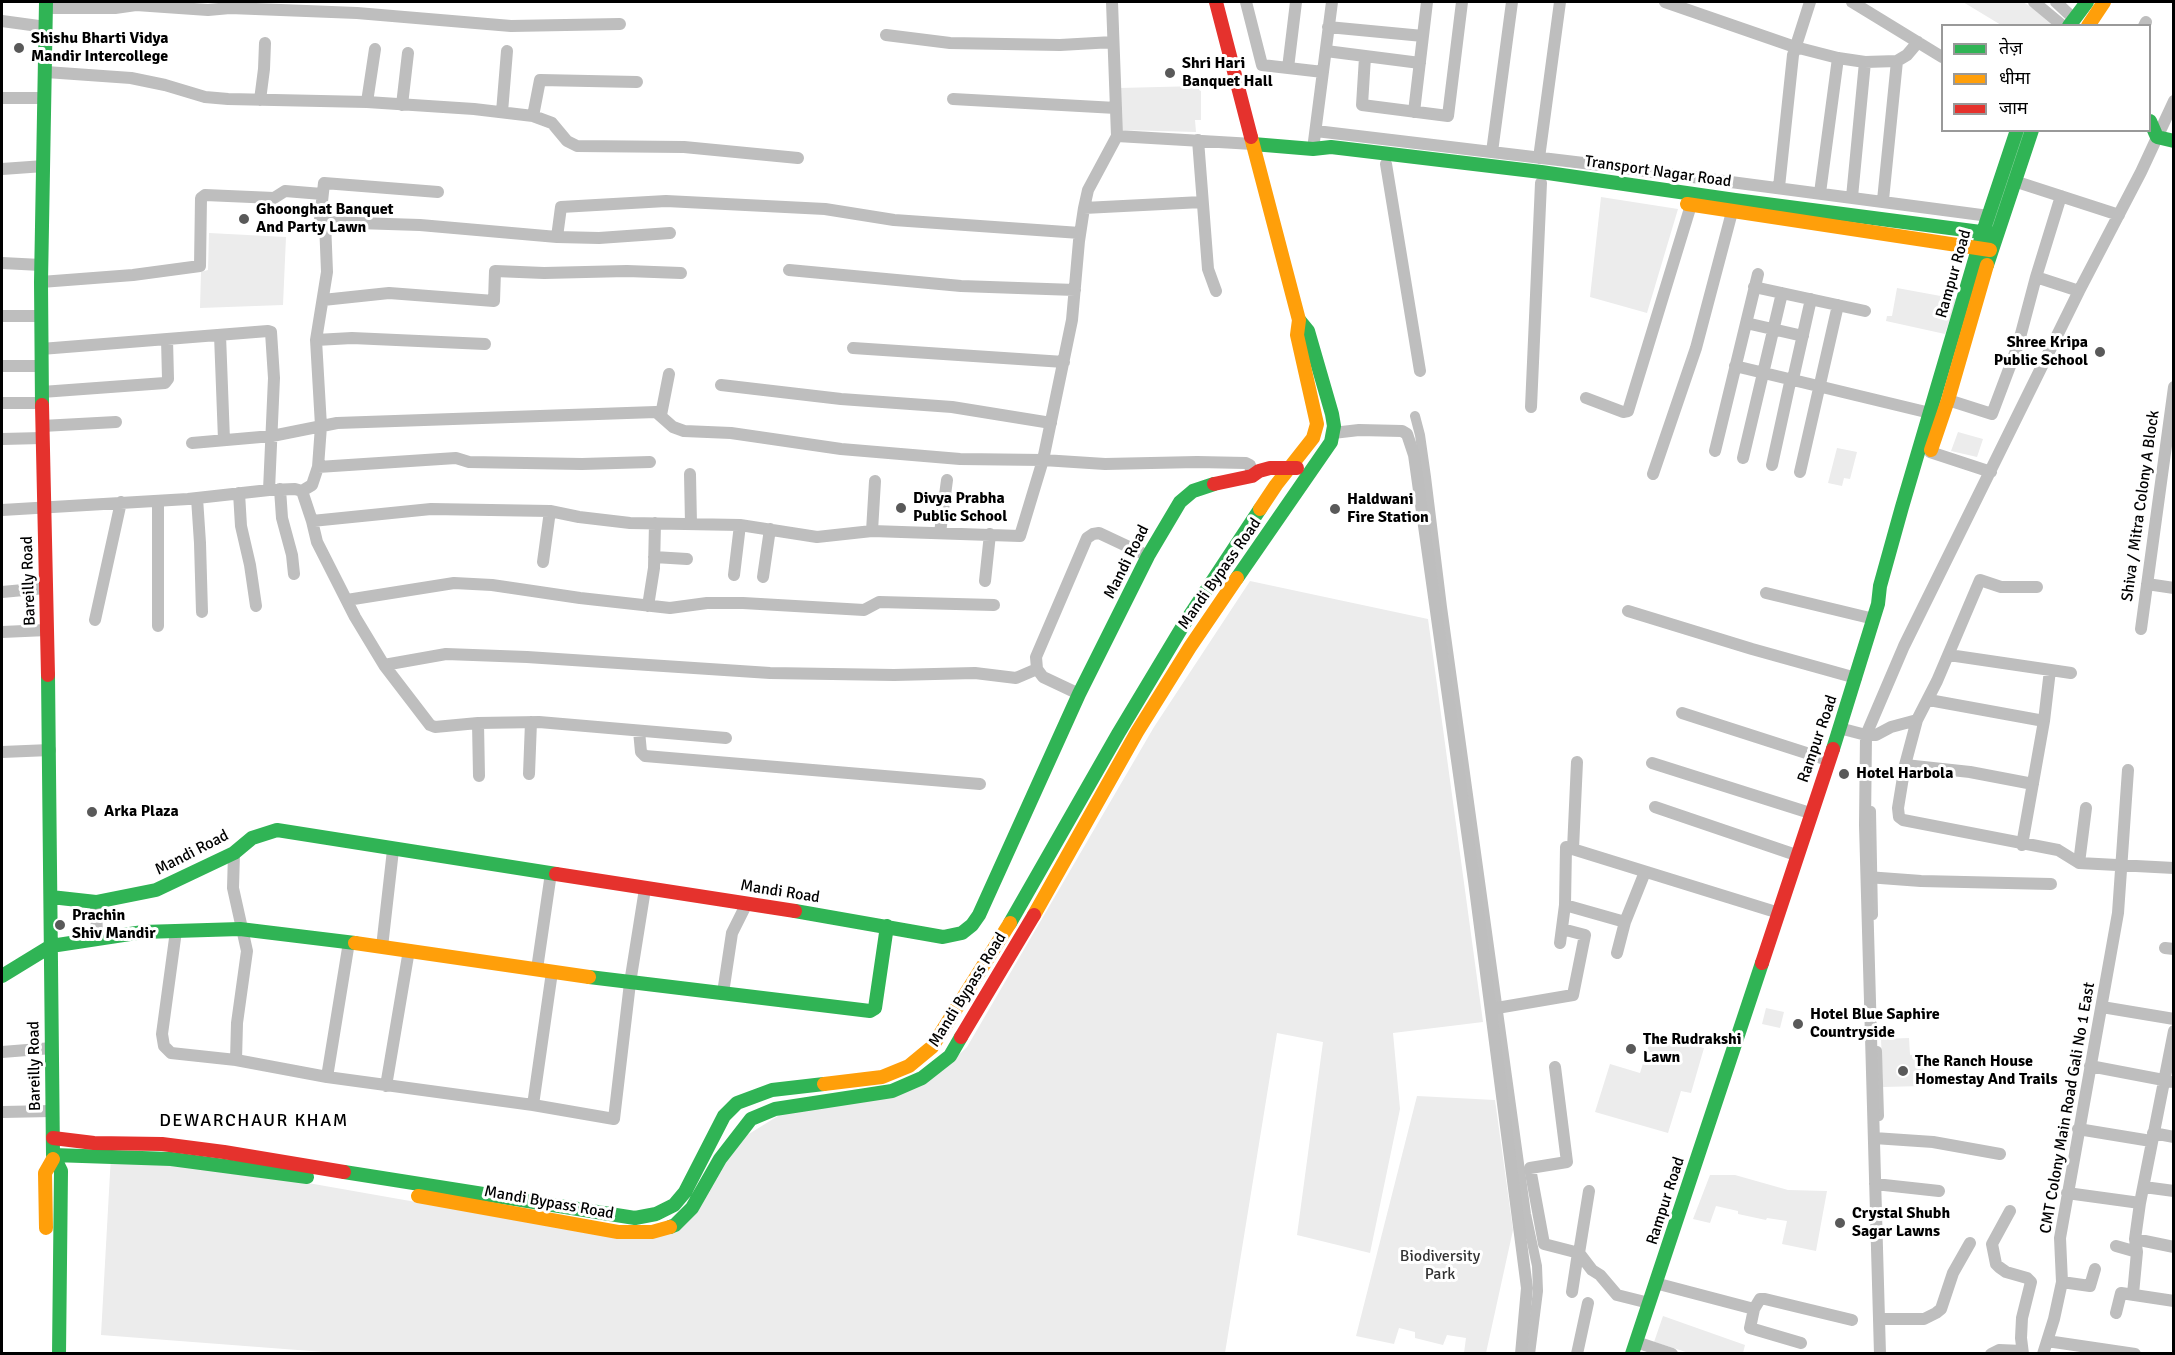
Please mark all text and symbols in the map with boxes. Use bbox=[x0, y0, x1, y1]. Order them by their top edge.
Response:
legend bbox=[1941, 24, 2151, 132]
place label: Shishu Bharti Vidya Mandir Intercollege bbox=[31, 29, 168, 67]
text: तेज़ bbox=[1999, 37, 2023, 59]
marker: Shishu Bharti Vidya Mandir Intercollege bbox=[12, 41, 26, 55]
place label: Shri Hari Banquet Hall bbox=[1182, 54, 1273, 92]
marker: Shri Hari Banquet Hall bbox=[1163, 66, 1177, 80]
text: धीमा bbox=[1999, 67, 2030, 89]
text: जाम bbox=[1999, 97, 2028, 119]
street label: Transport Nagar Road bbox=[1583, 152, 1733, 192]
place label: Ghoonghat Banquet And Party Lawn bbox=[256, 200, 394, 238]
marker: Ghoonghat Banquet And Party Lawn bbox=[237, 212, 251, 226]
street label: Rampur Road bbox=[1932, 228, 1976, 320]
place label: Shree Kripa Public School bbox=[1994, 333, 2088, 371]
marker: Shree Kripa Public School bbox=[2093, 345, 2107, 359]
street label: Shiva / Mitra Colony A Block bbox=[2118, 409, 2164, 603]
place label: Divya Prabha Public School bbox=[913, 489, 1007, 527]
place label: Haldwani Fire Station bbox=[1347, 490, 1429, 528]
marker: Divya Prabha Public School bbox=[894, 501, 908, 515]
marker: Haldwani Fire Station bbox=[1328, 502, 1342, 516]
street label: Mandi Bypass Road bbox=[1174, 515, 1266, 633]
street label: Mandi Road bbox=[1100, 522, 1154, 602]
street label: Bareilly Road bbox=[18, 536, 40, 626]
street label: Rampur Road bbox=[1794, 693, 1842, 785]
place label: Hotel Harbola bbox=[1856, 764, 1953, 784]
marker: Hotel Harbola bbox=[1837, 767, 1851, 781]
place label: Arka Plaza bbox=[104, 802, 179, 822]
marker: Arka Plaza bbox=[85, 805, 99, 819]
street label: Mandi Road bbox=[152, 826, 232, 880]
street label: Mandi Road bbox=[739, 876, 821, 908]
place label: Prachin Shiv Mandir bbox=[72, 906, 155, 944]
marker: Prachin Shiv Mandir bbox=[53, 918, 67, 932]
street label: Mandi Bypass Road bbox=[925, 929, 1011, 1051]
street label: CMT Colony Main Road Gali No 1 East bbox=[2036, 981, 2100, 1235]
place label: Hotel Blue Saphire Countryside bbox=[1810, 1005, 1940, 1043]
marker: Hotel Blue Saphire Countryside bbox=[1791, 1017, 1805, 1031]
street label: Bareilly Road bbox=[25, 1021, 45, 1111]
place label: The Rudrakshi Lawn bbox=[1643, 1030, 1742, 1068]
marker: The Rudrakshi Lawn bbox=[1624, 1042, 1638, 1056]
place label: The Ranch House Homestay And Trails bbox=[1915, 1052, 2058, 1090]
marker: The Ranch House Homestay And Trails bbox=[1896, 1064, 1910, 1078]
district label: DEWARCHAUR KHAM bbox=[159, 1110, 349, 1132]
street label: Rampur Road bbox=[1643, 1155, 1689, 1247]
street label: Mandi Bypass Road bbox=[483, 1182, 615, 1224]
place label: Crystal Shubh Sagar Lawns bbox=[1852, 1204, 1950, 1242]
marker: Crystal Shubh Sagar Lawns bbox=[1833, 1216, 1847, 1230]
park label: Biodiversity Park bbox=[1400, 1247, 1480, 1285]

